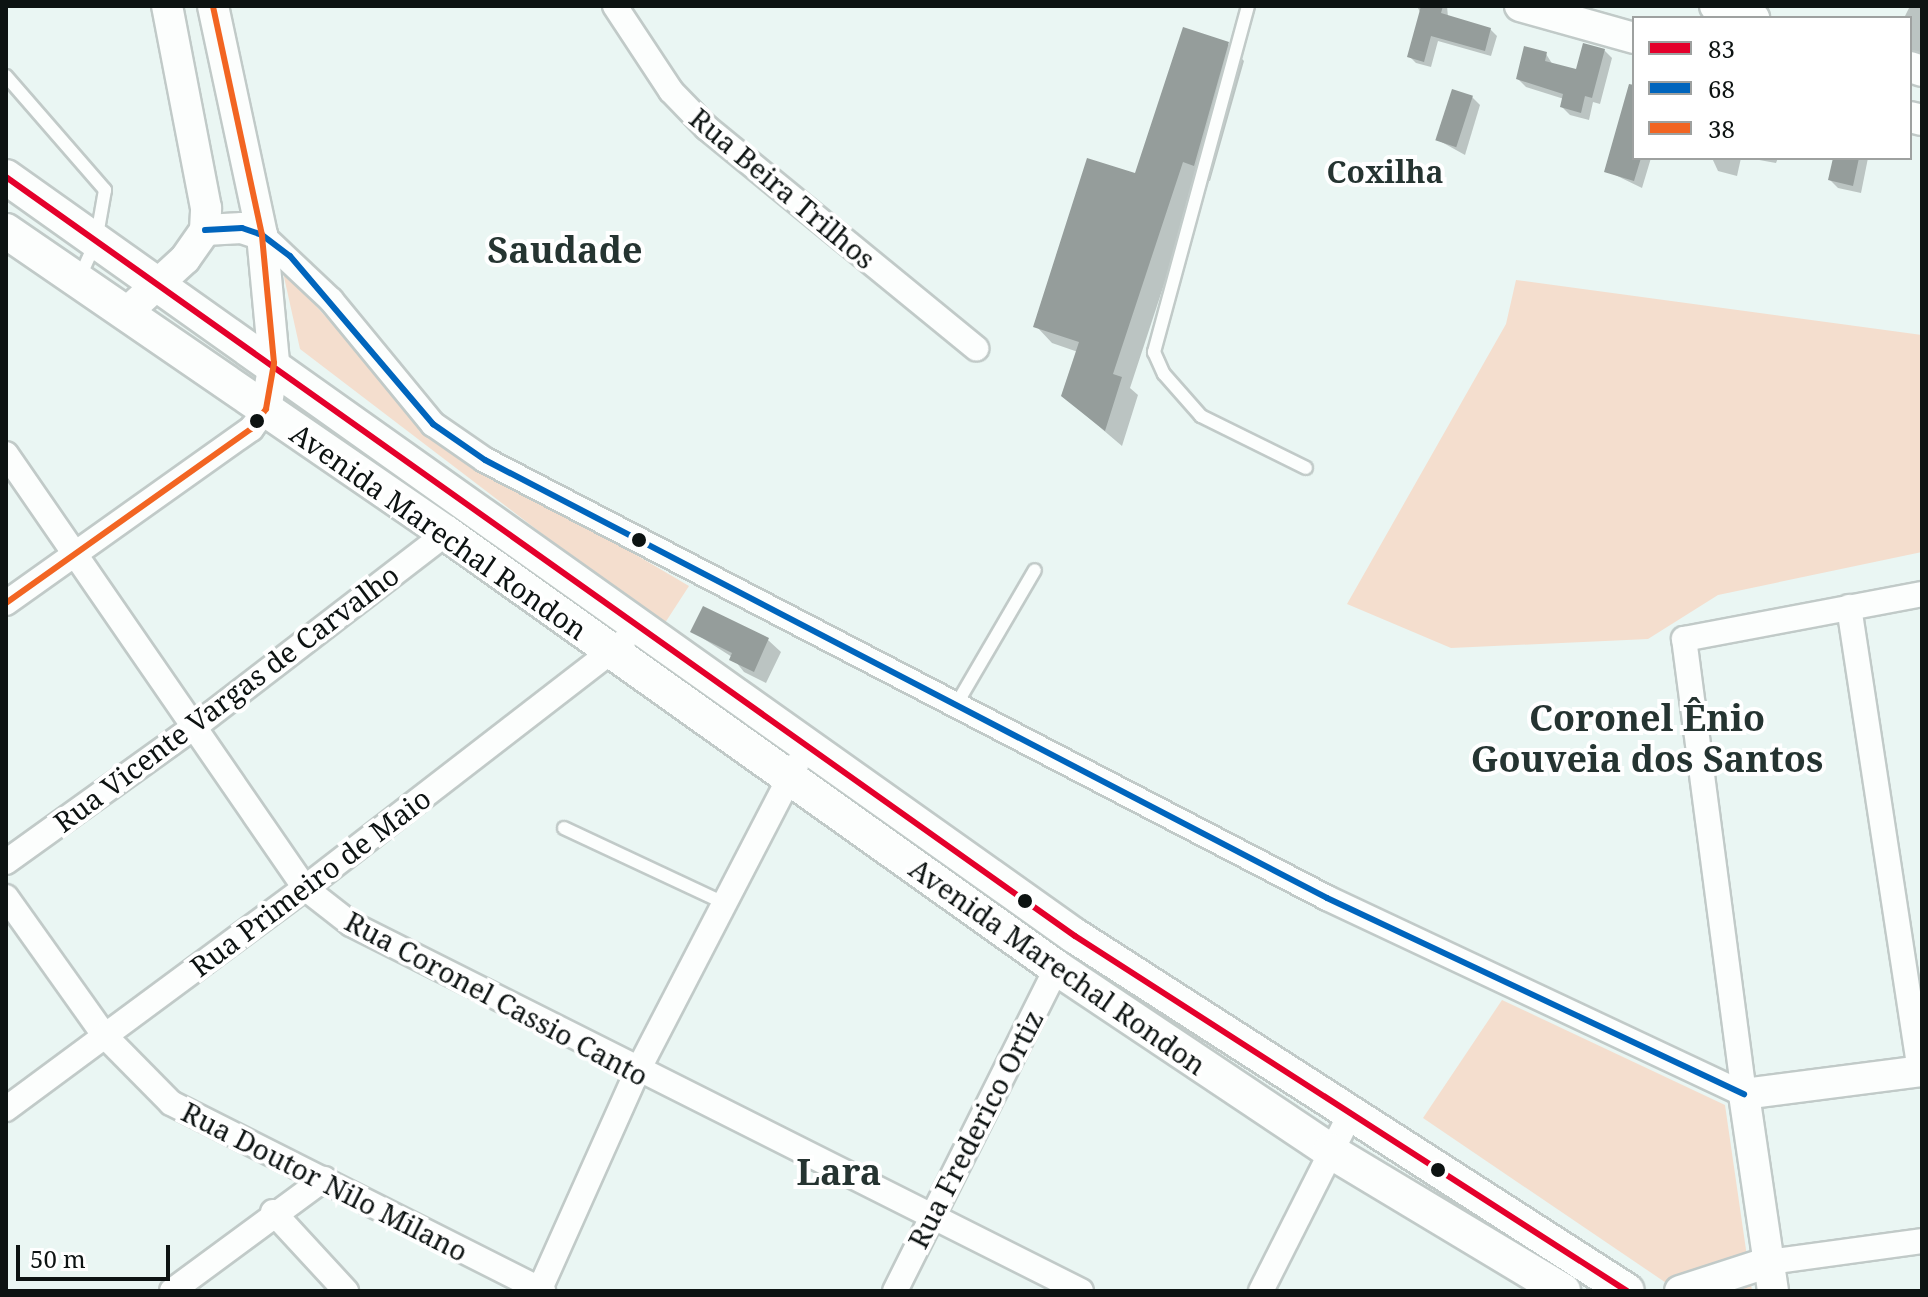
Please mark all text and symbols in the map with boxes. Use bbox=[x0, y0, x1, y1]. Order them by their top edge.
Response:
legend bbox=[1632, 16, 1912, 160]
text: 83 bbox=[1708, 32, 1735, 65]
text: 68 bbox=[1708, 72, 1735, 105]
street label: Rua Beira Trilhos bbox=[683, 101, 883, 275]
text: 38 bbox=[1708, 112, 1735, 145]
district label: Coxilha bbox=[1327, 154, 1443, 190]
district label: Saudade bbox=[487, 228, 643, 272]
unlabelled marker bbox=[249, 413, 265, 429]
street label: Avenida Marechal Rondon bbox=[284, 416, 594, 646]
unlabelled marker bbox=[631, 532, 647, 548]
street label: Rua Vicente Vargas de Carvalho bbox=[47, 557, 405, 839]
district label: Coronel Ênio Gouveia dos Santos bbox=[1471, 695, 1823, 780]
street label: Rua Primeiro de Maio bbox=[183, 781, 437, 983]
street label: Avenida Marechal Rondon bbox=[903, 851, 1213, 1081]
unlabelled marker bbox=[1017, 893, 1033, 909]
street label: Rua Coronel Cassio Canto bbox=[340, 904, 654, 1092]
street label: Rua Frederico Ortiz bbox=[900, 1004, 1050, 1254]
street label: Rua Doutor Nilo Milano bbox=[176, 1094, 474, 1268]
district label: Lara bbox=[797, 1150, 881, 1194]
unlabelled marker bbox=[1430, 1162, 1446, 1178]
scale bar bbox=[20, 1229, 174, 1279]
text: 50 m bbox=[30, 1242, 86, 1275]

